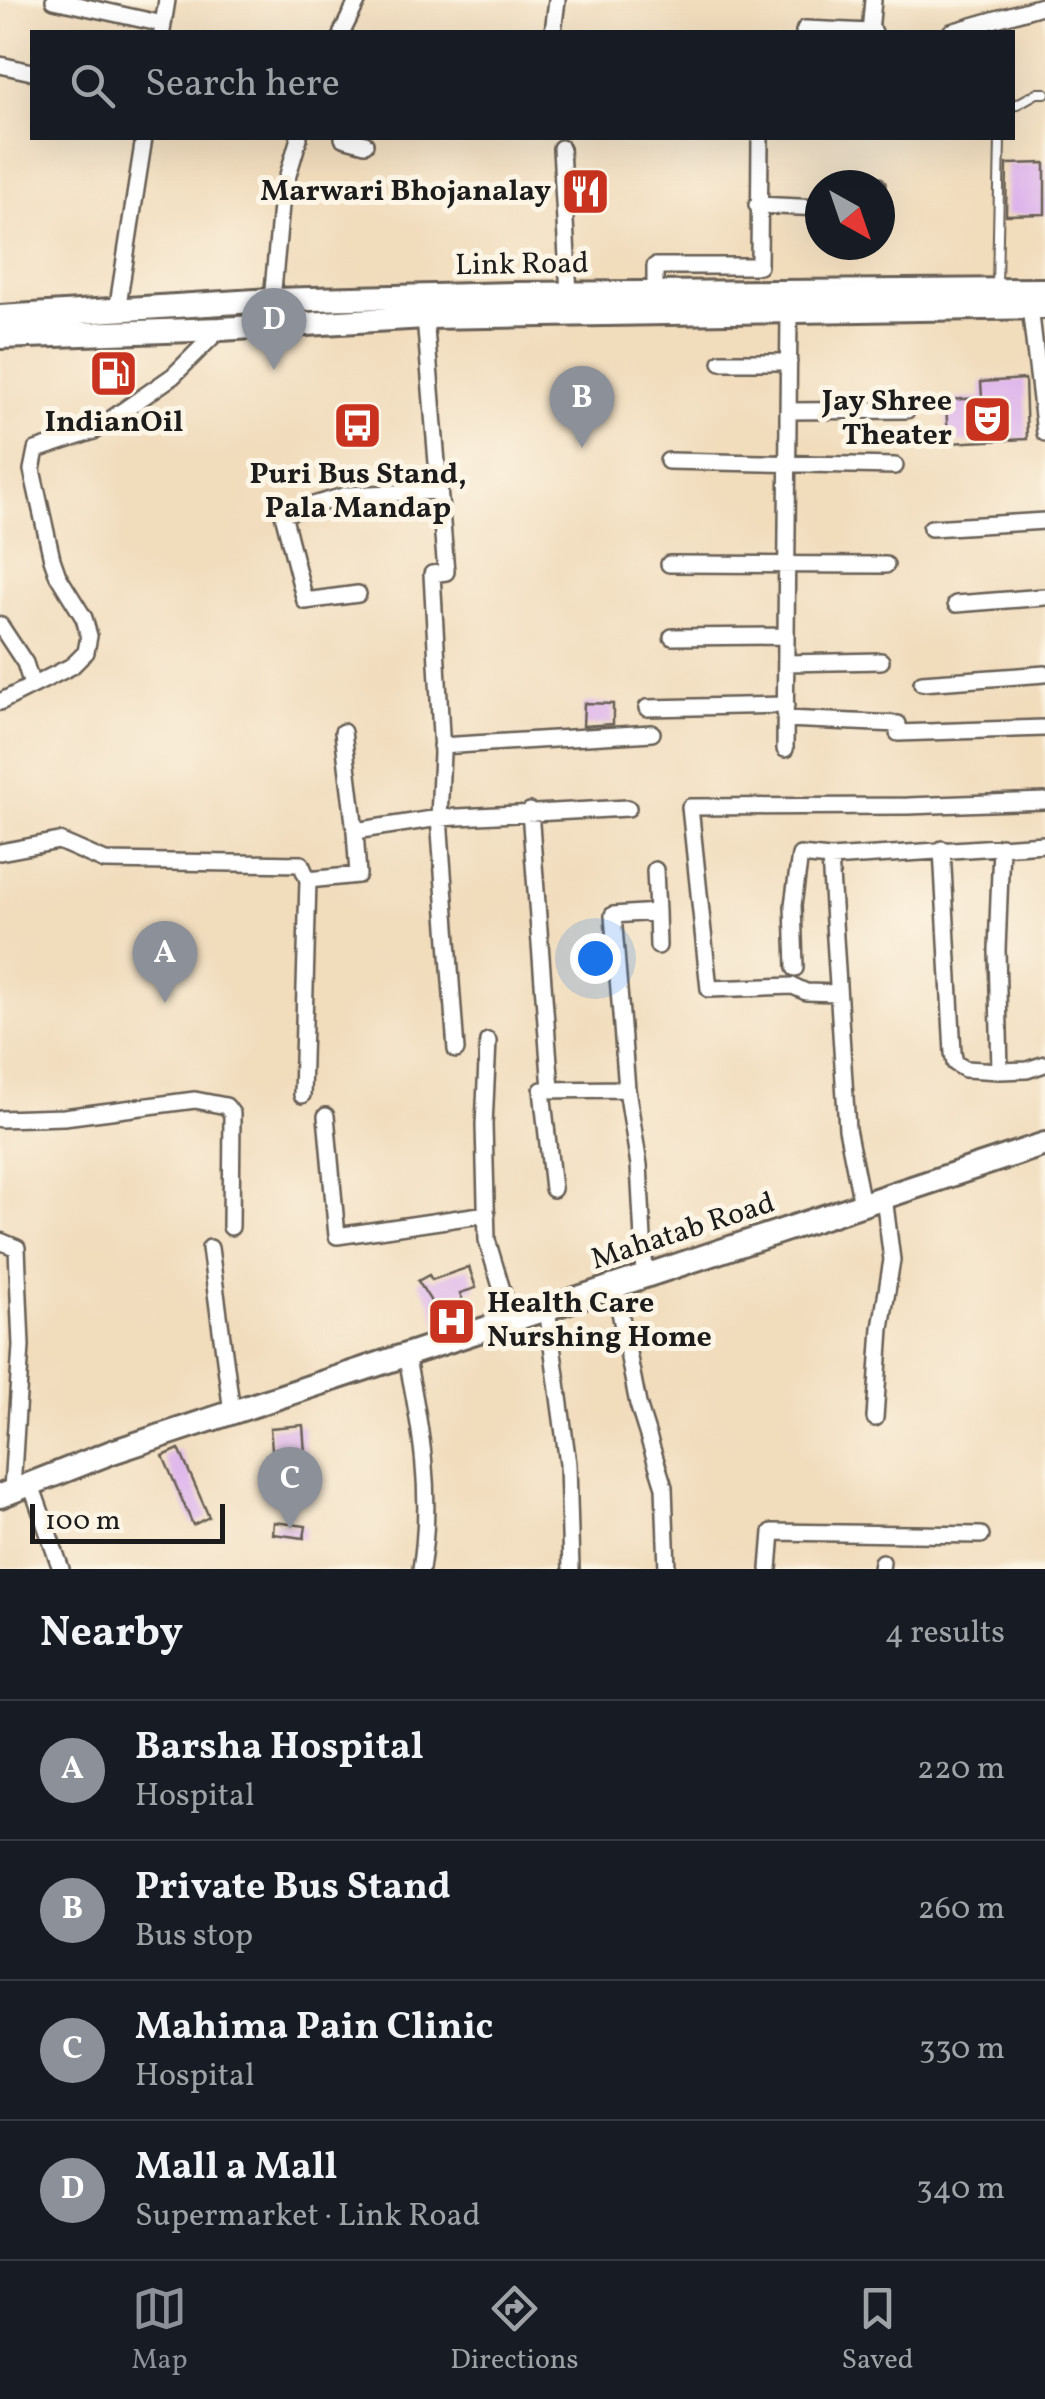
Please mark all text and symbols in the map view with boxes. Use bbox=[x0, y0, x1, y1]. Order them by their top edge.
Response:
search box bbox=[30, 30, 1015, 140]
icon: search bbox=[65, 58, 120, 113]
text: Search here bbox=[145, 59, 340, 112]
restaurant icon: Marwari Bhojanalay bbox=[560, 166, 612, 218]
north arrow bbox=[805, 170, 895, 260]
place label: Marwari Bhojanalay bbox=[260, 171, 551, 213]
street label: Link Road bbox=[455, 243, 589, 287]
pin: D bbox=[242, 288, 306, 370]
fuel station icon: IndianOil bbox=[88, 348, 140, 400]
pin: B bbox=[550, 366, 614, 448]
place label: Jay Shree Theater bbox=[821, 381, 952, 457]
theatre icon: Jay Shree Theater bbox=[961, 393, 1013, 445]
bus stop icon: Puri Bus Stand, Pala Mandap bbox=[332, 400, 384, 452]
place label: IndianOil bbox=[45, 402, 183, 444]
place label: Puri Bus Stand, Pala Mandap bbox=[249, 454, 467, 530]
pin: A bbox=[132, 920, 198, 1003]
your location bbox=[570, 933, 621, 984]
street label: Mahatab Road bbox=[586, 1183, 780, 1281]
place label: Health Care Nurshing Home bbox=[487, 1283, 712, 1359]
hospital icon: Health Care Nurshing Home bbox=[426, 1295, 478, 1347]
pin: C bbox=[258, 1446, 322, 1529]
scale bar bbox=[30, 1499, 225, 1544]
text: 100 m bbox=[45, 1502, 120, 1541]
text: Nearby bbox=[40, 1605, 183, 1664]
text: 4 results bbox=[885, 1612, 1005, 1656]
text: Barsha Hospital bbox=[135, 1722, 424, 1775]
text: A bbox=[61, 1748, 84, 1792]
text: 220 m bbox=[917, 1748, 1005, 1792]
text: Hospital bbox=[135, 1775, 255, 1819]
text: Private Bus Stand bbox=[135, 1862, 451, 1915]
text: B bbox=[62, 1888, 83, 1932]
text: 260 m bbox=[918, 1888, 1005, 1932]
text: Bus stop bbox=[135, 1915, 253, 1959]
text: Mahima Pain Clinic bbox=[135, 2002, 493, 2055]
text: C bbox=[62, 2028, 83, 2072]
text: 330 m bbox=[919, 2028, 1005, 2072]
text: Hospital bbox=[135, 2055, 255, 2099]
text: Mall a Mall bbox=[135, 2142, 338, 2195]
text: D bbox=[61, 2168, 84, 2212]
text: 340 m bbox=[916, 2168, 1005, 2212]
text: Supermarket · Link Road bbox=[135, 2195, 480, 2239]
tab: Map bbox=[131, 2281, 187, 2380]
tab: Directions bbox=[450, 2281, 579, 2380]
tab: Saved bbox=[841, 2281, 914, 2380]

